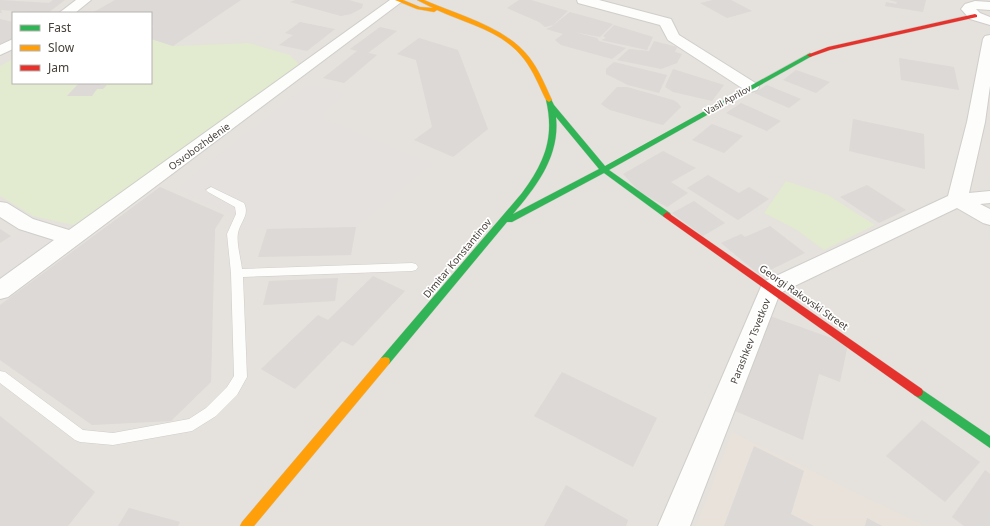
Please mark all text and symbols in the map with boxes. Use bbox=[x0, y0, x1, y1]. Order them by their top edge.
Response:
legend bbox=[12, 12, 152, 84]
text: Fast bbox=[48, 19, 72, 36]
text: Slow bbox=[48, 39, 75, 56]
text: Jam bbox=[47, 59, 69, 76]
street label: Vasil Aprilov bbox=[702, 81, 754, 118]
street label: Osvobozhdenie bbox=[165, 119, 233, 173]
street label: Dimitar Konstantinov bbox=[420, 215, 495, 301]
street label: Georgi Rakovski Street bbox=[757, 261, 852, 333]
street label: Parashkev Tsvetkov bbox=[726, 295, 774, 386]

